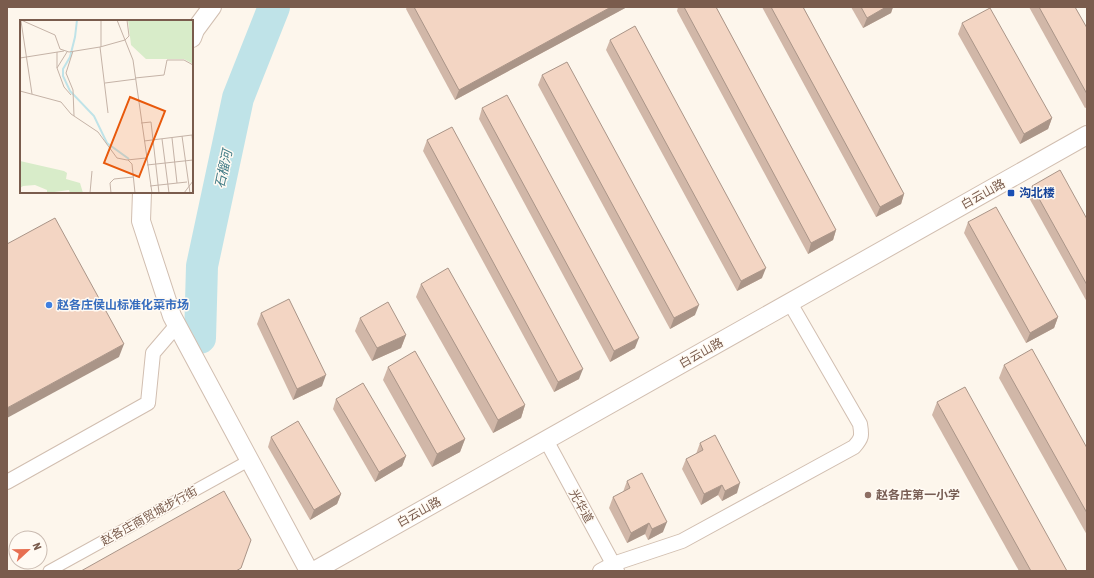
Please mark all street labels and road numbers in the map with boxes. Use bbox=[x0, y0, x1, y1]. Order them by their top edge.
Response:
street label: 白云山路 bbox=[959, 176, 1007, 212]
street label: 白云山路 bbox=[677, 335, 725, 371]
street label: 赵各庄商贸城步行街 bbox=[98, 484, 200, 548]
street label: 光华道 bbox=[566, 487, 596, 525]
street label: 白云山路 bbox=[395, 494, 443, 530]

